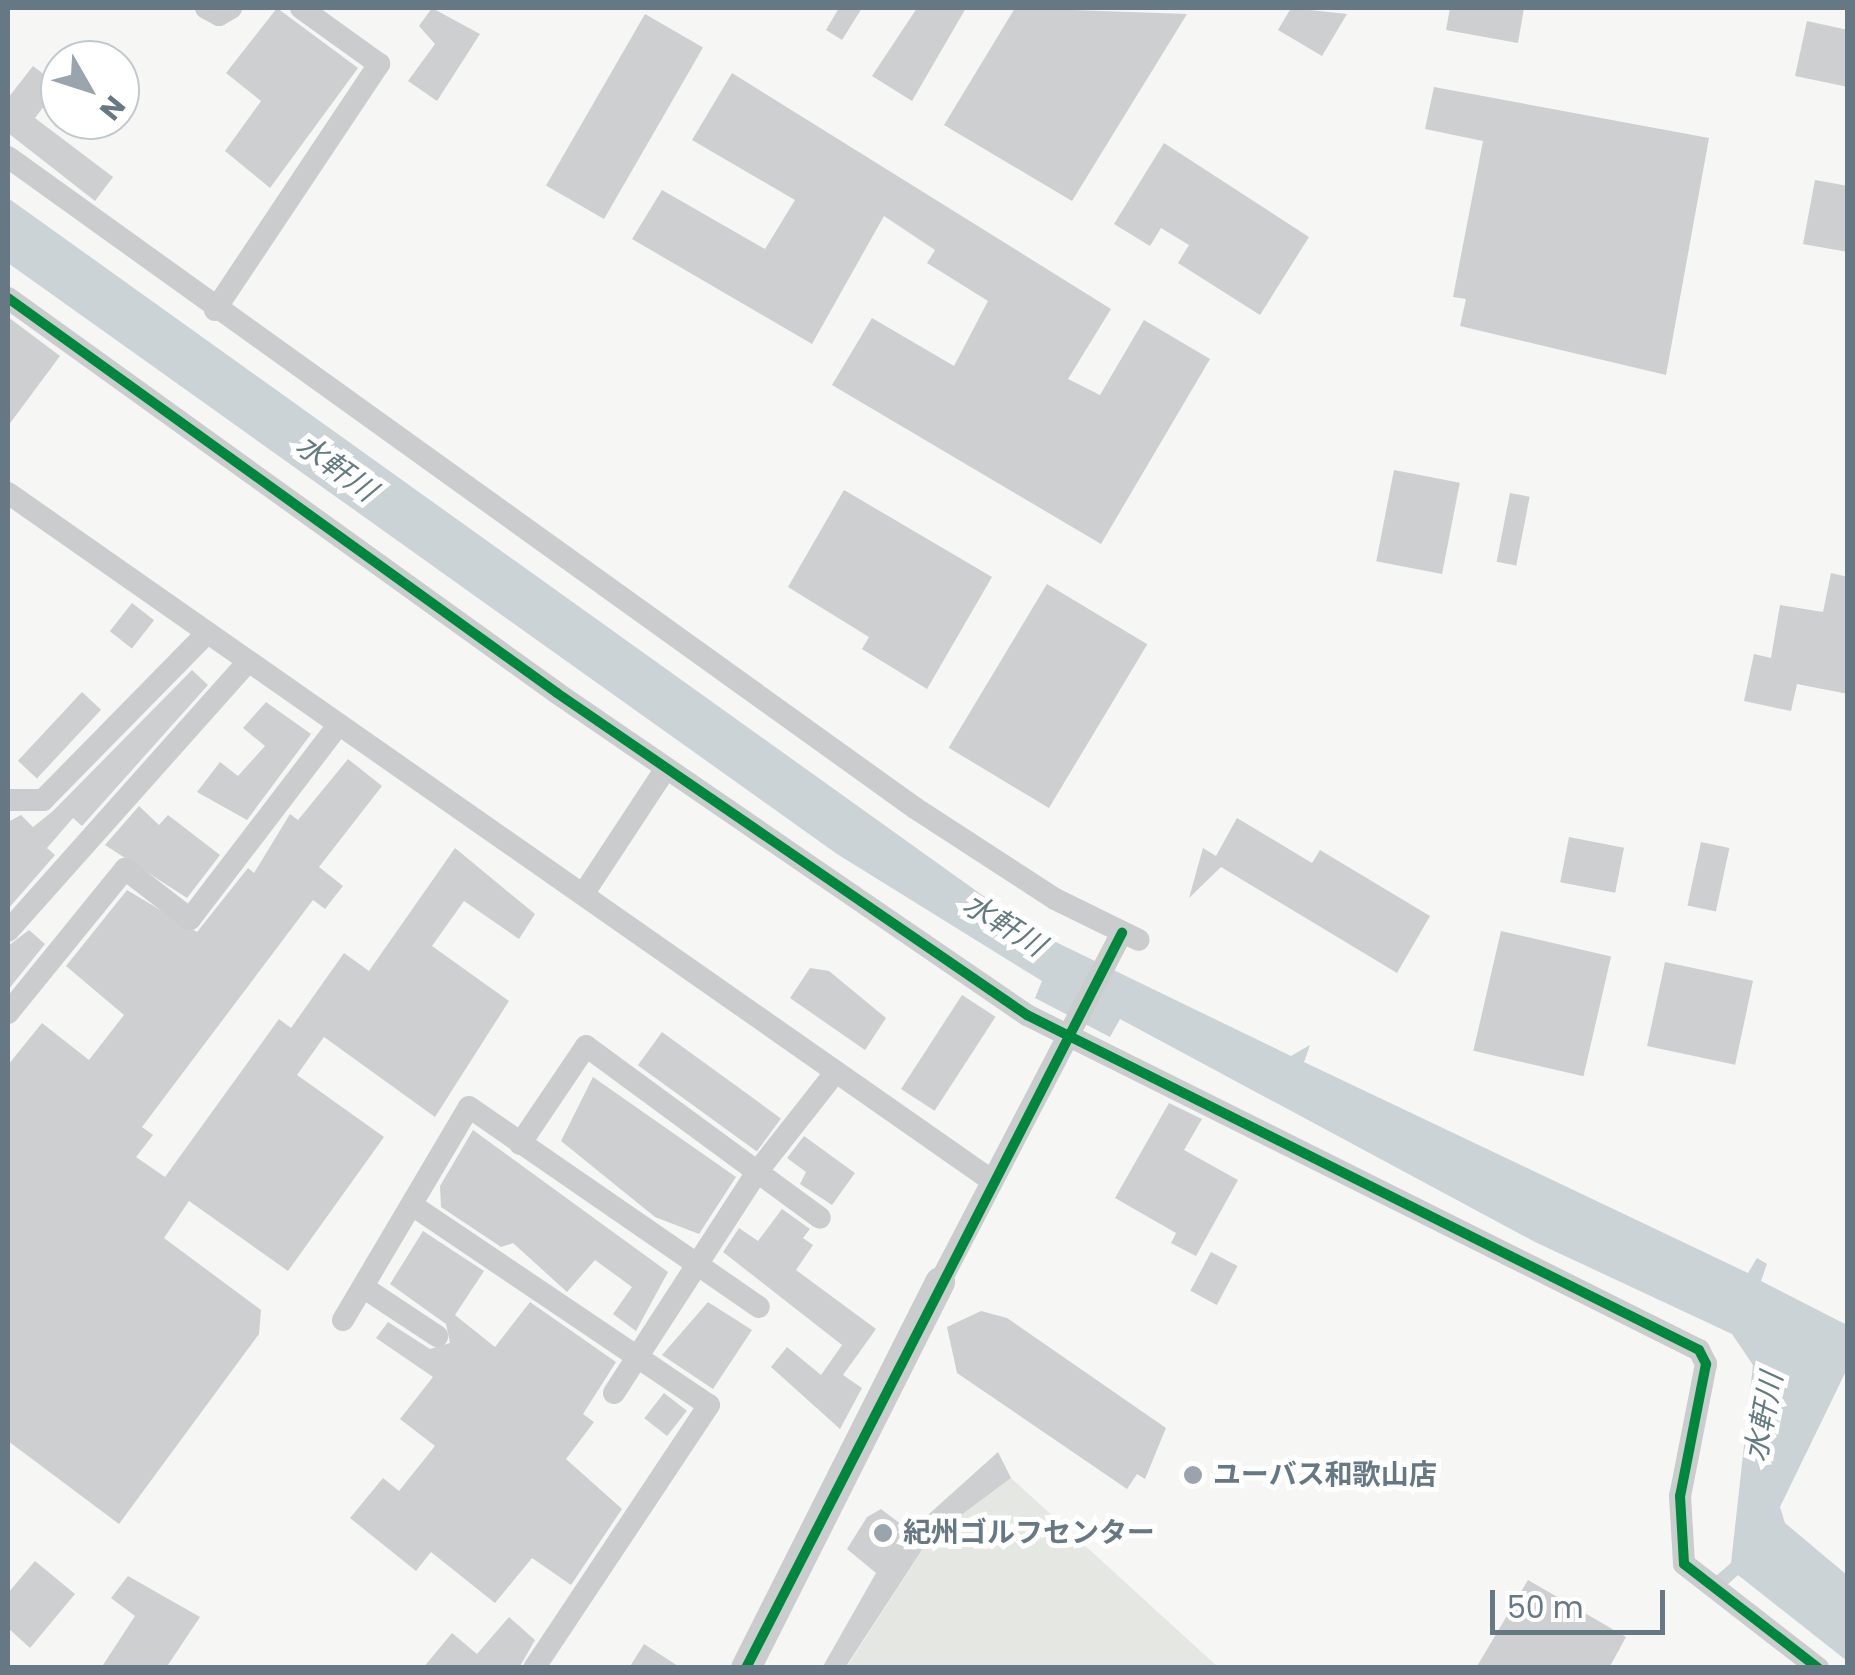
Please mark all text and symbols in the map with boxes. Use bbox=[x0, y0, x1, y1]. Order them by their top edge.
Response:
north arrow bbox=[40, 40, 140, 140]
text: N bbox=[90, 87, 134, 128]
water label: 水軒川 bbox=[289, 427, 383, 509]
water label: 水軒川 bbox=[956, 886, 1052, 964]
water label: 水軒川 bbox=[1738, 1369, 1790, 1465]
place label: ユーバス和歌山店 bbox=[1213, 1458, 1437, 1492]
marker: ユーバス和歌山店 bbox=[1182, 1464, 1204, 1486]
place label: 紀州ゴルフセンター bbox=[903, 1516, 1155, 1550]
marker: 紀州ゴルフセンター bbox=[872, 1522, 894, 1544]
scale bar bbox=[1495, 1570, 1670, 1632]
text: 50 m bbox=[1507, 1586, 1584, 1629]

